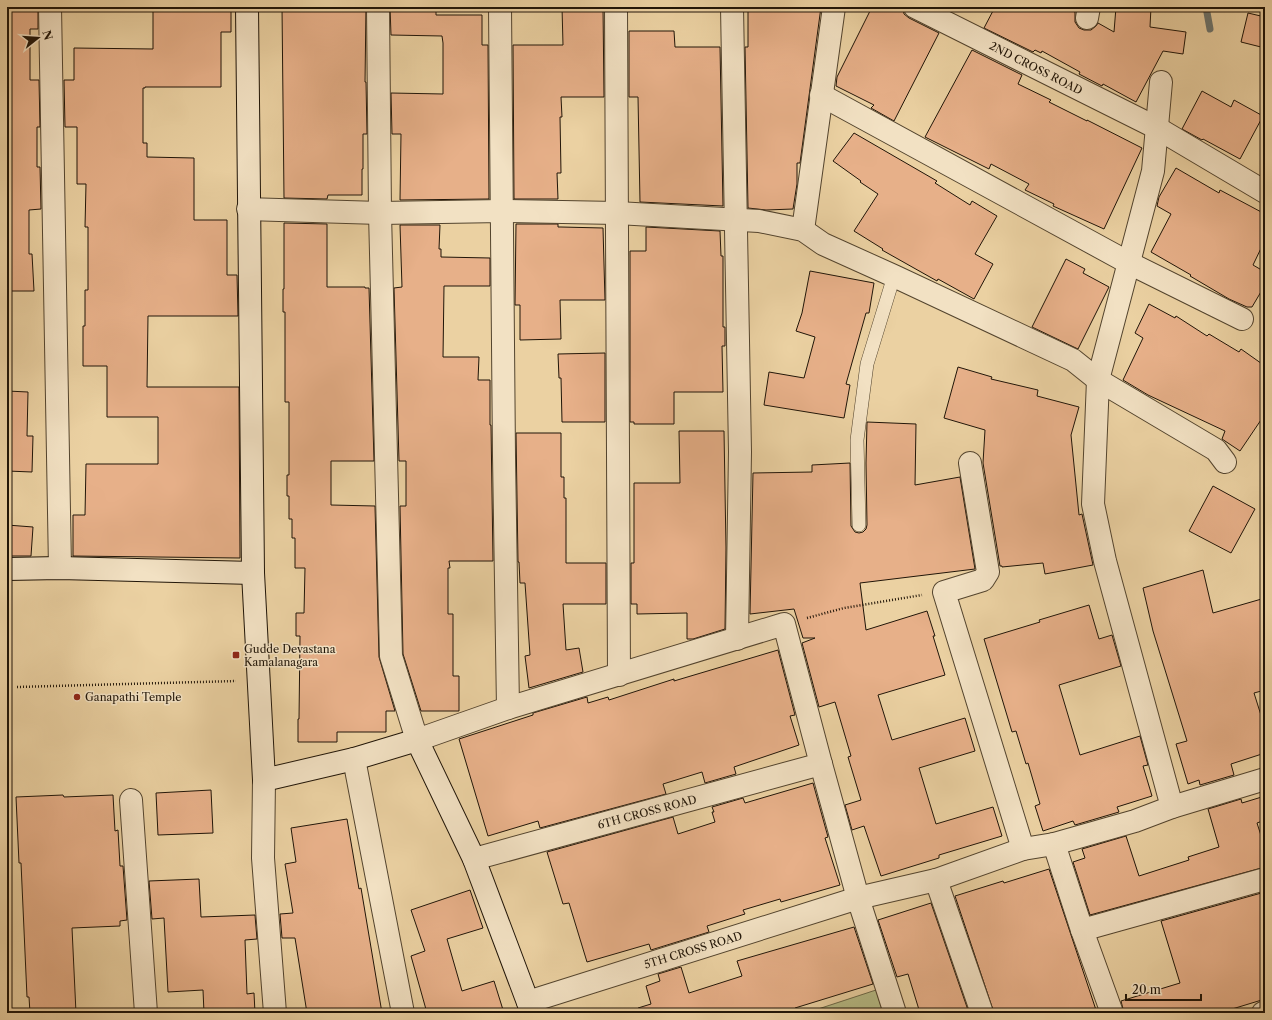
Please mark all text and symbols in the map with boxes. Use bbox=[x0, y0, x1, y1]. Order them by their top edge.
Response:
north arrow bbox=[18, 18, 58, 58]
text: N bbox=[39, 28, 56, 42]
street label: 2ND CROSS ROAD bbox=[987, 38, 1085, 98]
place label: Gudde Devastana Kamalanagara bbox=[244, 642, 336, 669]
marker: Gudde Devastana Kamalanagara bbox=[231, 650, 241, 660]
place label: Ganapathi Temple bbox=[85, 690, 182, 704]
marker: Ganapathi Temple bbox=[72, 692, 82, 702]
street label: 6TH CROSS ROAD bbox=[596, 792, 698, 832]
street label: 5TH CROSS ROAD bbox=[642, 928, 744, 972]
scale bar bbox=[1126, 976, 1201, 1002]
text: 20 m bbox=[1132, 982, 1161, 997]

